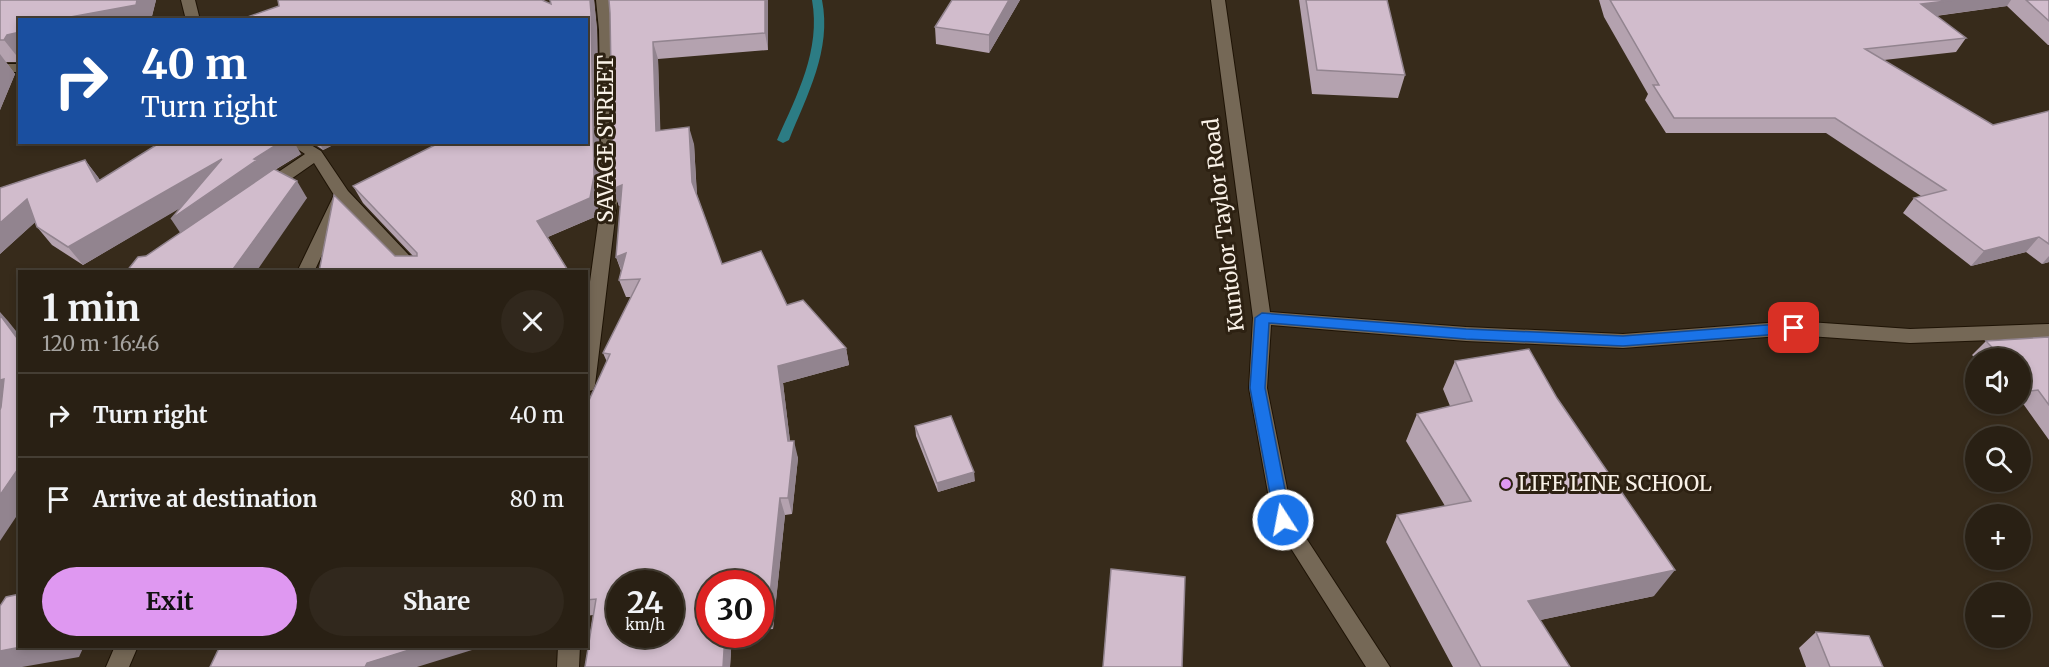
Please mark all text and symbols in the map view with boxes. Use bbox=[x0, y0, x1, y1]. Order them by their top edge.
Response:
text: 40 m bbox=[141, 38, 247, 90]
icon: right bbox=[42, 42, 120, 120]
street label: SAVAGE STREET bbox=[592, 55, 619, 223]
text: Turn right bbox=[141, 90, 278, 124]
street label: Kuntolor Taylor Road bbox=[1197, 116, 1250, 333]
text: 1 min bbox=[42, 286, 140, 331]
button: close bbox=[501, 290, 564, 353]
pin bbox=[1768, 302, 1819, 353]
icon: arrive bbox=[1777, 311, 1810, 344]
text: 120 m · 16:46 bbox=[42, 331, 159, 356]
map controls bbox=[1965, 348, 2031, 648]
button: sound bbox=[1965, 348, 2031, 414]
icon: right bbox=[42, 399, 75, 432]
text: Turn right bbox=[93, 401, 207, 429]
text: 40 m bbox=[509, 401, 564, 429]
button: search bbox=[1965, 426, 2031, 492]
place label: LIFE LINE SCHOOL bbox=[1518, 470, 1712, 497]
marker: LIFE LINE SCHOOL bbox=[1499, 477, 1513, 491]
icon: arrive bbox=[42, 483, 75, 516]
text: Arrive at destination bbox=[93, 485, 317, 513]
text: 80 m bbox=[510, 485, 564, 513]
position arrow bbox=[1251, 488, 1315, 552]
button: + bbox=[1965, 504, 2031, 570]
button: Exit bbox=[42, 567, 297, 636]
button: Share bbox=[309, 567, 564, 636]
speed limit sign: 30 bbox=[696, 570, 774, 648]
button: − bbox=[1965, 582, 2031, 648]
text: 24 bbox=[627, 583, 663, 621]
text: km/h bbox=[625, 615, 665, 634]

